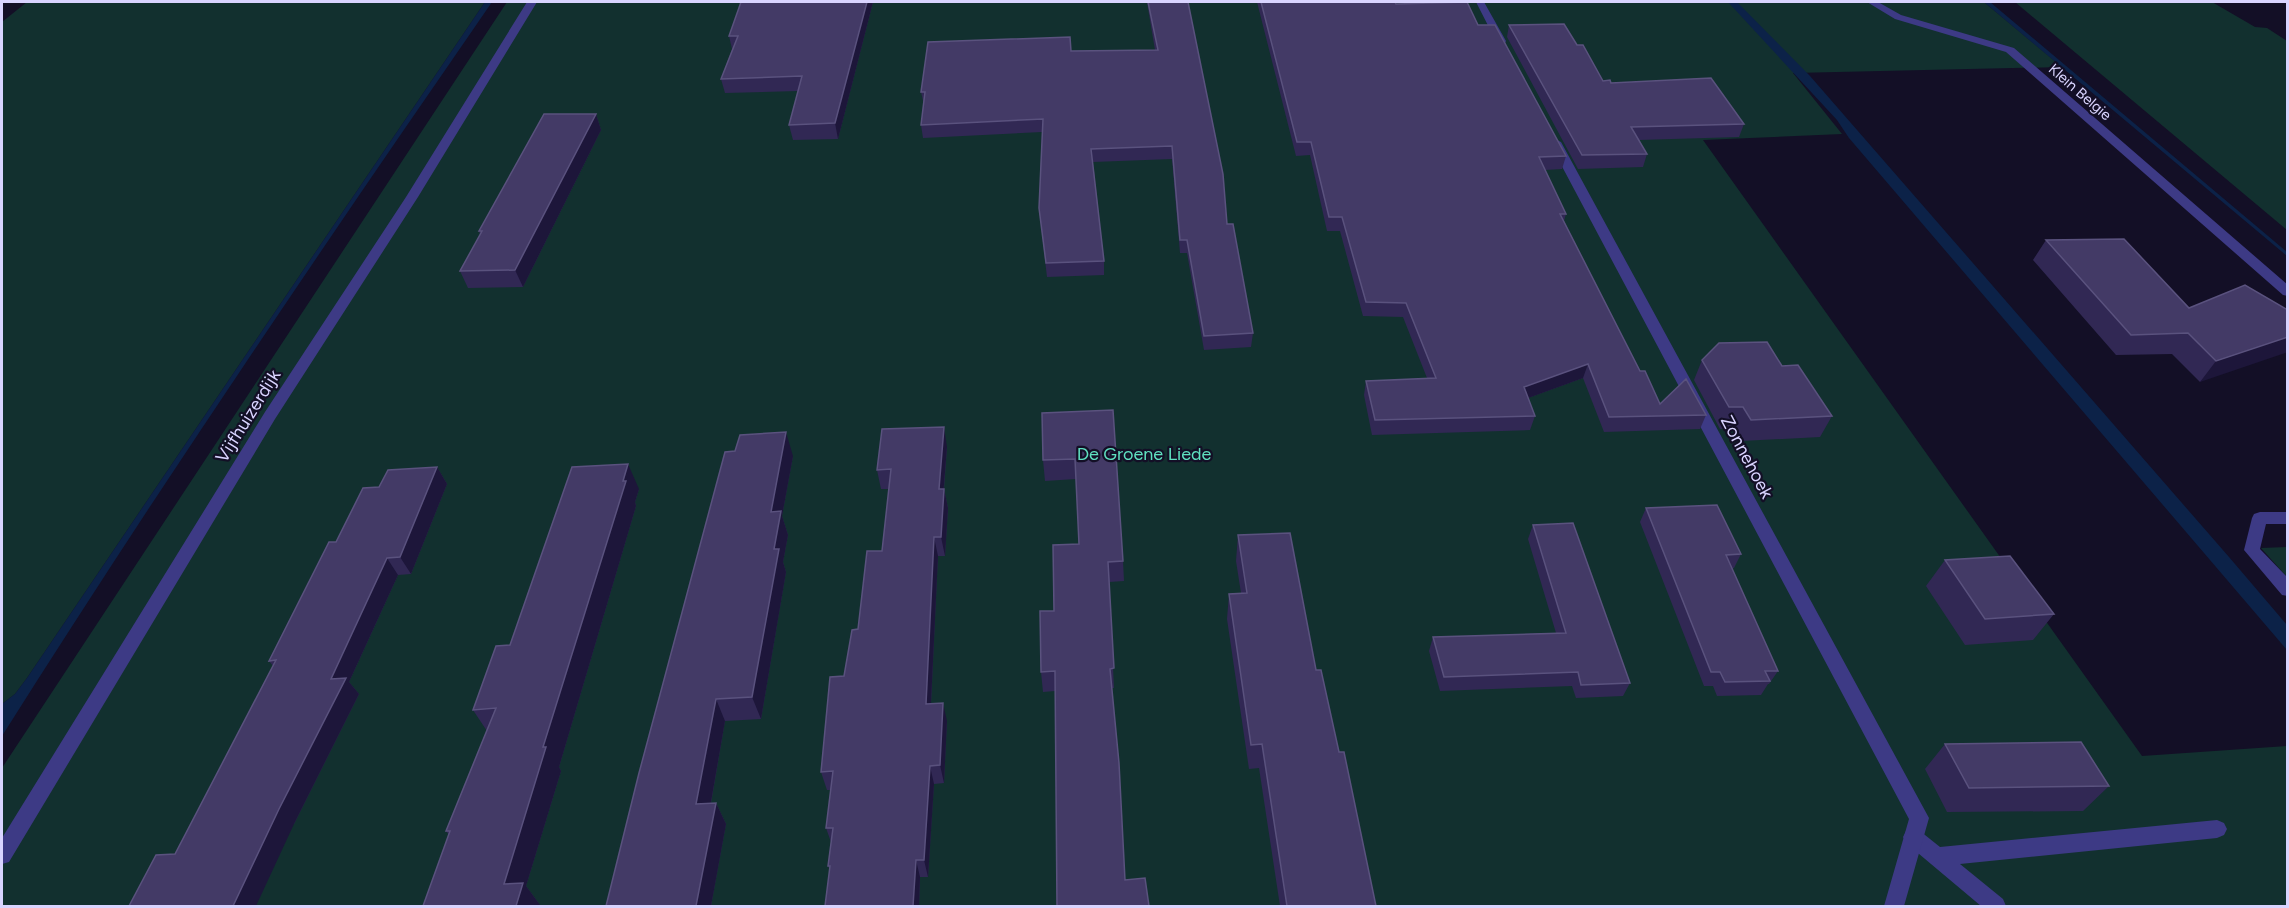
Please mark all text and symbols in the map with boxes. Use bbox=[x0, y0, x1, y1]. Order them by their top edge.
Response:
street label: Klein Belgie bbox=[2045, 60, 2115, 124]
street label: Vijfhuizerdijk bbox=[211, 365, 285, 467]
street label: Zonnehoek bbox=[1716, 412, 1778, 503]
park label: De Groene Liede bbox=[1077, 443, 1212, 465]

